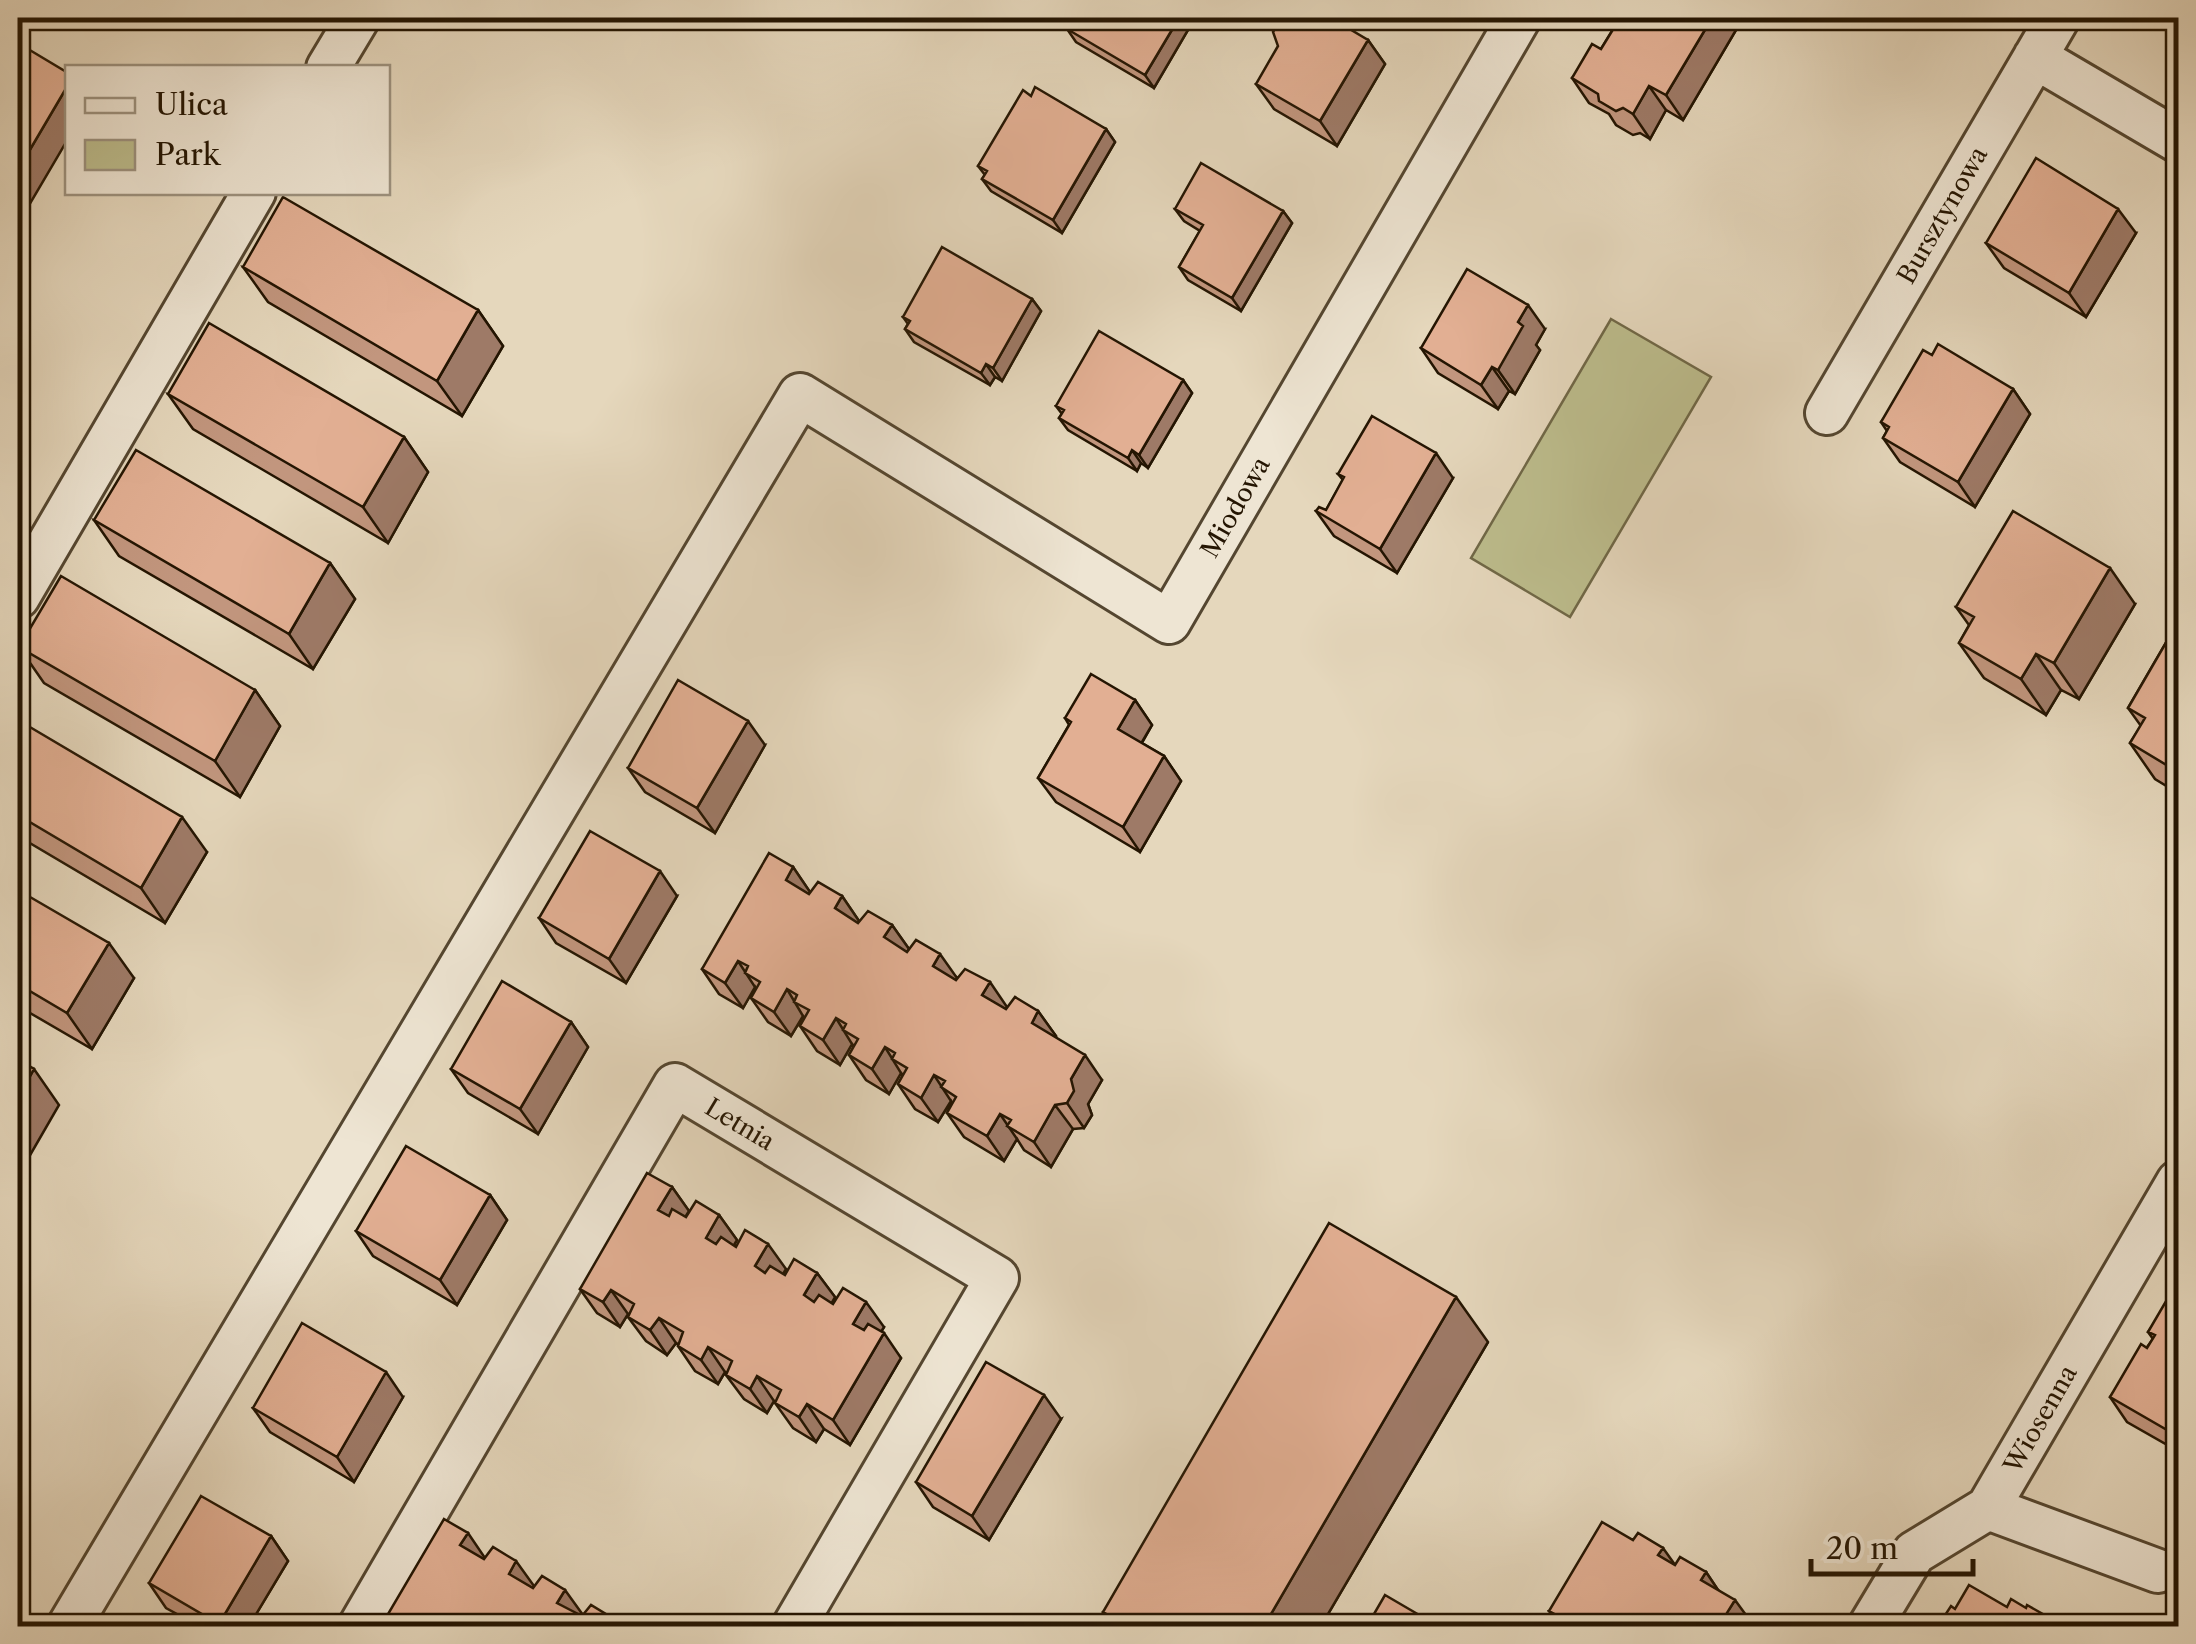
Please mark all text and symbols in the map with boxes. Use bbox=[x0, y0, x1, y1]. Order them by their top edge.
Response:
legend bbox=[65, 65, 390, 195]
text: Ulica bbox=[155, 86, 228, 123]
text: Park bbox=[155, 136, 222, 173]
street label: Bursztynowa bbox=[1891, 140, 1995, 289]
street label: Miodowa bbox=[1194, 451, 1277, 563]
street label: Letnia bbox=[699, 1092, 781, 1158]
street label: Wiosenna bbox=[1997, 1359, 2084, 1480]
scale bar bbox=[1811, 1514, 1974, 1576]
text: 20 m bbox=[1826, 1530, 1898, 1567]

